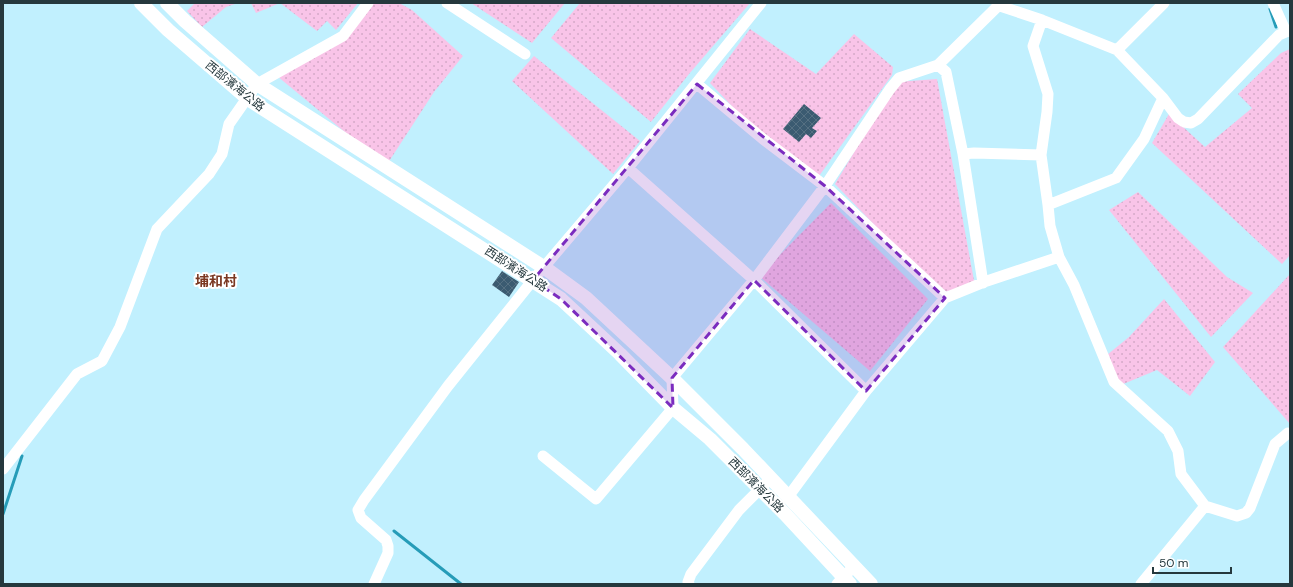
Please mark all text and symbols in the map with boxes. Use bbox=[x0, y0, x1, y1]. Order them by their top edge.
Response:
street label: 西部濱海公路 bbox=[202, 57, 268, 115]
street label: 西部濱海公路 bbox=[481, 243, 551, 295]
district label: 埔和村 bbox=[195, 272, 237, 290]
street label: 西部濱海公路 bbox=[725, 454, 787, 516]
scale bar bbox=[1153, 549, 1231, 575]
text: 50 m bbox=[1159, 555, 1188, 571]

